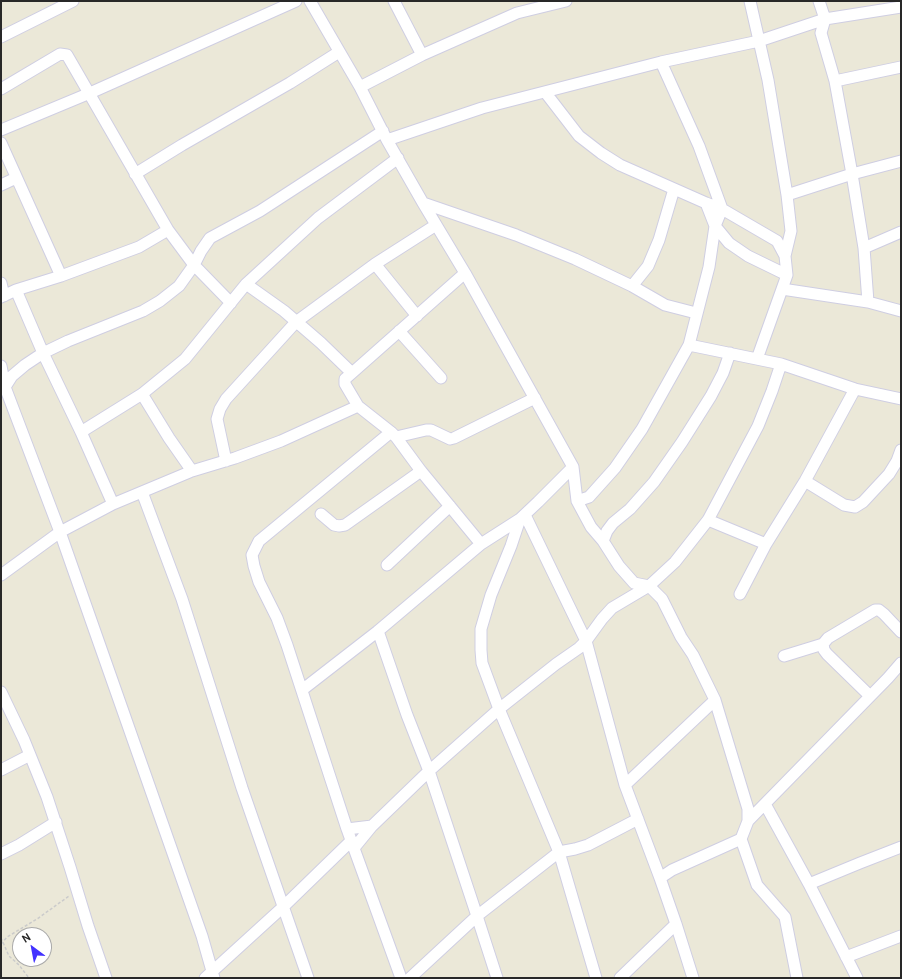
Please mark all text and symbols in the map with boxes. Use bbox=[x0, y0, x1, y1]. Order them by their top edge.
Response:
north arrow bbox=[12, 927, 52, 967]
text: N bbox=[19, 930, 33, 946]

